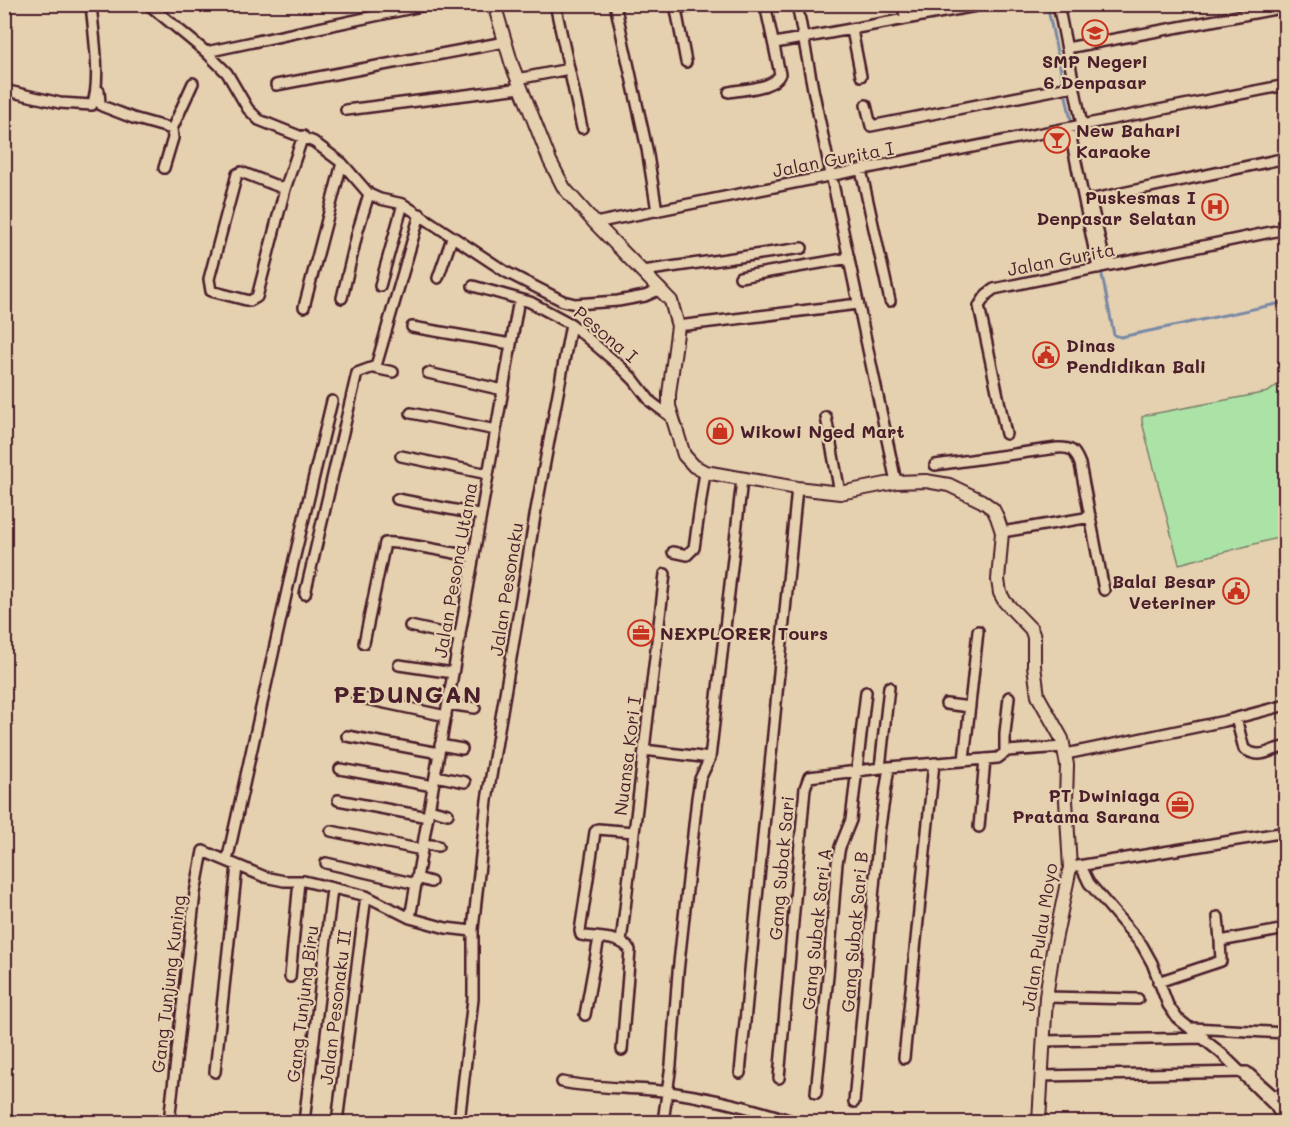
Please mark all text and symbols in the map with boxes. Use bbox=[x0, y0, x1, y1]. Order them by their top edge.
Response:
school or university icon: SMP Negeri 6 Denpasar bbox=[1080, 18, 1110, 48]
place label: SMP Negeri 6 Denpasar bbox=[1042, 49, 1148, 94]
place label: New Bahari Karaoke bbox=[1076, 118, 1181, 163]
bar icon: New Bahari Karaoke bbox=[1042, 125, 1072, 155]
street label: Jalan Gurita I bbox=[770, 135, 896, 183]
place label: Puskesmas I Denpasar Selatan bbox=[1036, 185, 1196, 230]
hospital icon: Puskesmas I Denpasar Selatan bbox=[1200, 192, 1230, 222]
street label: Jalan Gurita bbox=[1005, 237, 1117, 281]
street label: Pesona I bbox=[569, 300, 643, 368]
place label: Dinas Pendidikan Bali bbox=[1066, 333, 1206, 378]
public building icon: Dinas Pendidikan Bali bbox=[1031, 340, 1061, 370]
shop icon: Wikowi Nged Mart bbox=[705, 416, 735, 446]
place label: Wikowi Nged Mart bbox=[740, 419, 904, 443]
street label: Jalan Pesona Utama bbox=[428, 480, 482, 660]
street label: Jalan Pesonaku bbox=[484, 521, 528, 657]
place label: Balai Besar Veteriner bbox=[1112, 569, 1216, 614]
public building icon: Balai Besar Veteriner bbox=[1221, 576, 1251, 606]
office icon: NEXPLORER Tours bbox=[626, 618, 656, 648]
place label: NEXPLORER Tours bbox=[660, 621, 828, 645]
district label: PEDUNGAN bbox=[333, 678, 483, 709]
street label: Nuansa Kori I bbox=[608, 695, 646, 817]
place label: PT Dwiniaga Pratama Sarana bbox=[1012, 783, 1160, 828]
office icon: PT Dwiniaga Pratama Sarana bbox=[1165, 790, 1195, 820]
street label: Gang Subak Sari bbox=[763, 795, 799, 941]
street label: Gang Subak Sari A bbox=[796, 847, 836, 1011]
street label: Gang Subak Sari B bbox=[835, 850, 873, 1014]
street label: Jalan Pulau Moyo bbox=[1015, 861, 1063, 1013]
street label: Gang Tunjung Kuning bbox=[145, 894, 191, 1074]
street label: Gang Tunjung Biru bbox=[280, 924, 324, 1084]
street label: Jalan Pesonaku II bbox=[314, 928, 356, 1086]

